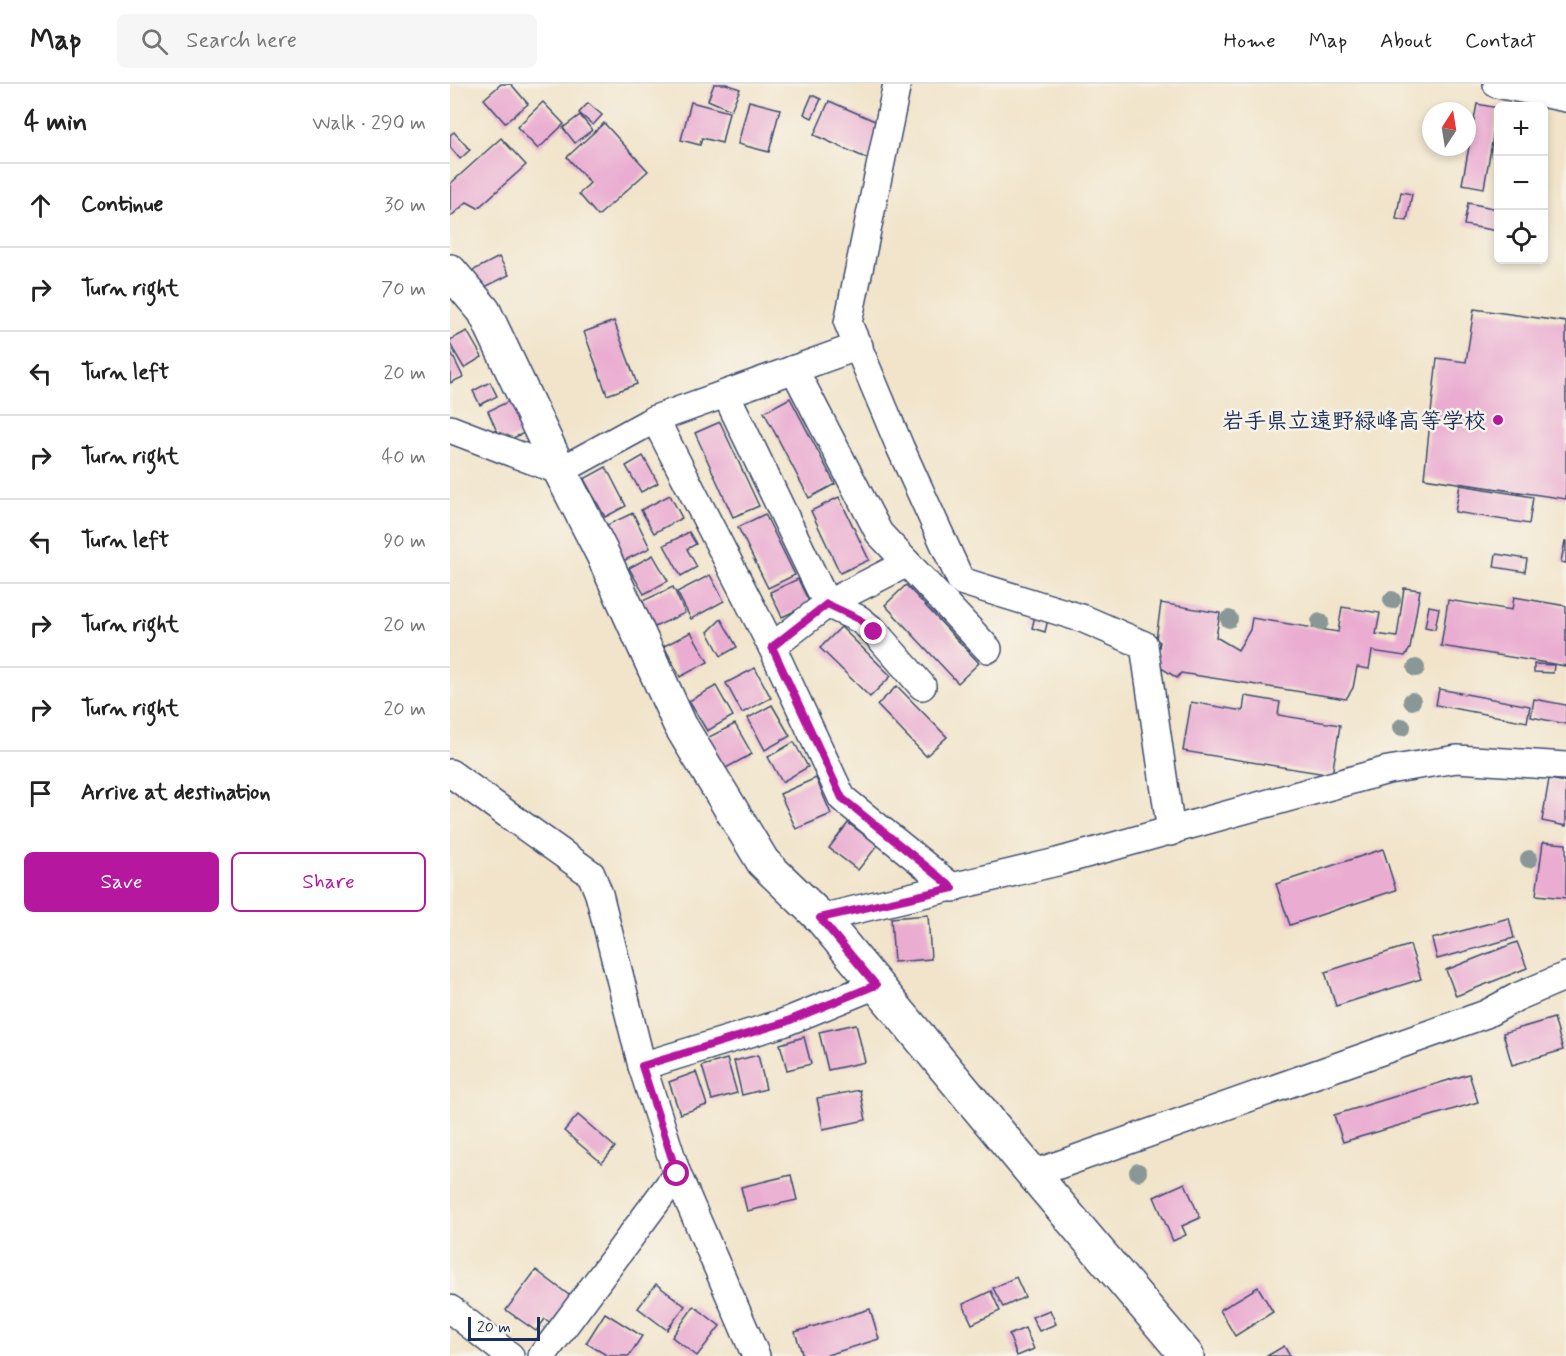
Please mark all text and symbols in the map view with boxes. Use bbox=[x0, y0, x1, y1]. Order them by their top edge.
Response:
search box bbox=[117, 14, 537, 68]
text: Map bbox=[30, 23, 81, 60]
icon: search bbox=[138, 25, 171, 58]
text: Search here bbox=[186, 27, 297, 55]
text: Home bbox=[1224, 27, 1276, 55]
text: Map bbox=[1309, 27, 1347, 55]
text: About bbox=[1380, 27, 1432, 55]
text: Contact bbox=[1465, 27, 1536, 55]
north arrow bbox=[1422, 102, 1476, 156]
map controls bbox=[1494, 102, 1548, 264]
button: + bbox=[1494, 102, 1548, 156]
text: 4 min bbox=[24, 106, 87, 140]
text: Walk · 290 m bbox=[312, 110, 426, 137]
button: − bbox=[1494, 156, 1548, 210]
icon: ahead bbox=[24, 189, 57, 222]
text: Continue bbox=[81, 191, 163, 219]
text: 30 m bbox=[384, 192, 426, 219]
button: locate bbox=[1494, 210, 1548, 264]
icon: right bbox=[24, 273, 57, 306]
text: Turn right bbox=[81, 275, 179, 303]
text: 70 m bbox=[381, 276, 426, 303]
icon: left bbox=[24, 357, 57, 390]
text: Turn left bbox=[81, 359, 169, 387]
text: 20 m bbox=[383, 360, 426, 387]
place label: 岩手県立遠野緑峰高等学校 bbox=[1222, 408, 1486, 436]
marker: 岩手県立遠野緑峰高等学校 bbox=[1491, 413, 1505, 427]
icon: right bbox=[24, 441, 57, 474]
text: Turn right bbox=[81, 443, 179, 471]
text: 40 m bbox=[382, 444, 426, 471]
icon: left bbox=[24, 525, 57, 558]
text: Turn left bbox=[81, 527, 169, 555]
text: 90 m bbox=[383, 528, 426, 555]
icon: right bbox=[24, 609, 57, 642]
text: Turn right bbox=[81, 611, 179, 639]
text: 20 m bbox=[383, 612, 426, 639]
route end bbox=[860, 618, 886, 644]
icon: right bbox=[24, 693, 57, 726]
text: Turn right bbox=[81, 695, 179, 723]
text: 20 m bbox=[383, 696, 426, 723]
icon: arrive bbox=[24, 777, 57, 810]
text: Arrive at destination bbox=[81, 779, 271, 807]
button: Save bbox=[24, 852, 219, 912]
button: Share bbox=[231, 852, 426, 912]
route start bbox=[663, 1160, 689, 1186]
scale bar bbox=[468, 1314, 540, 1342]
text: 20 m bbox=[477, 1317, 511, 1338]

